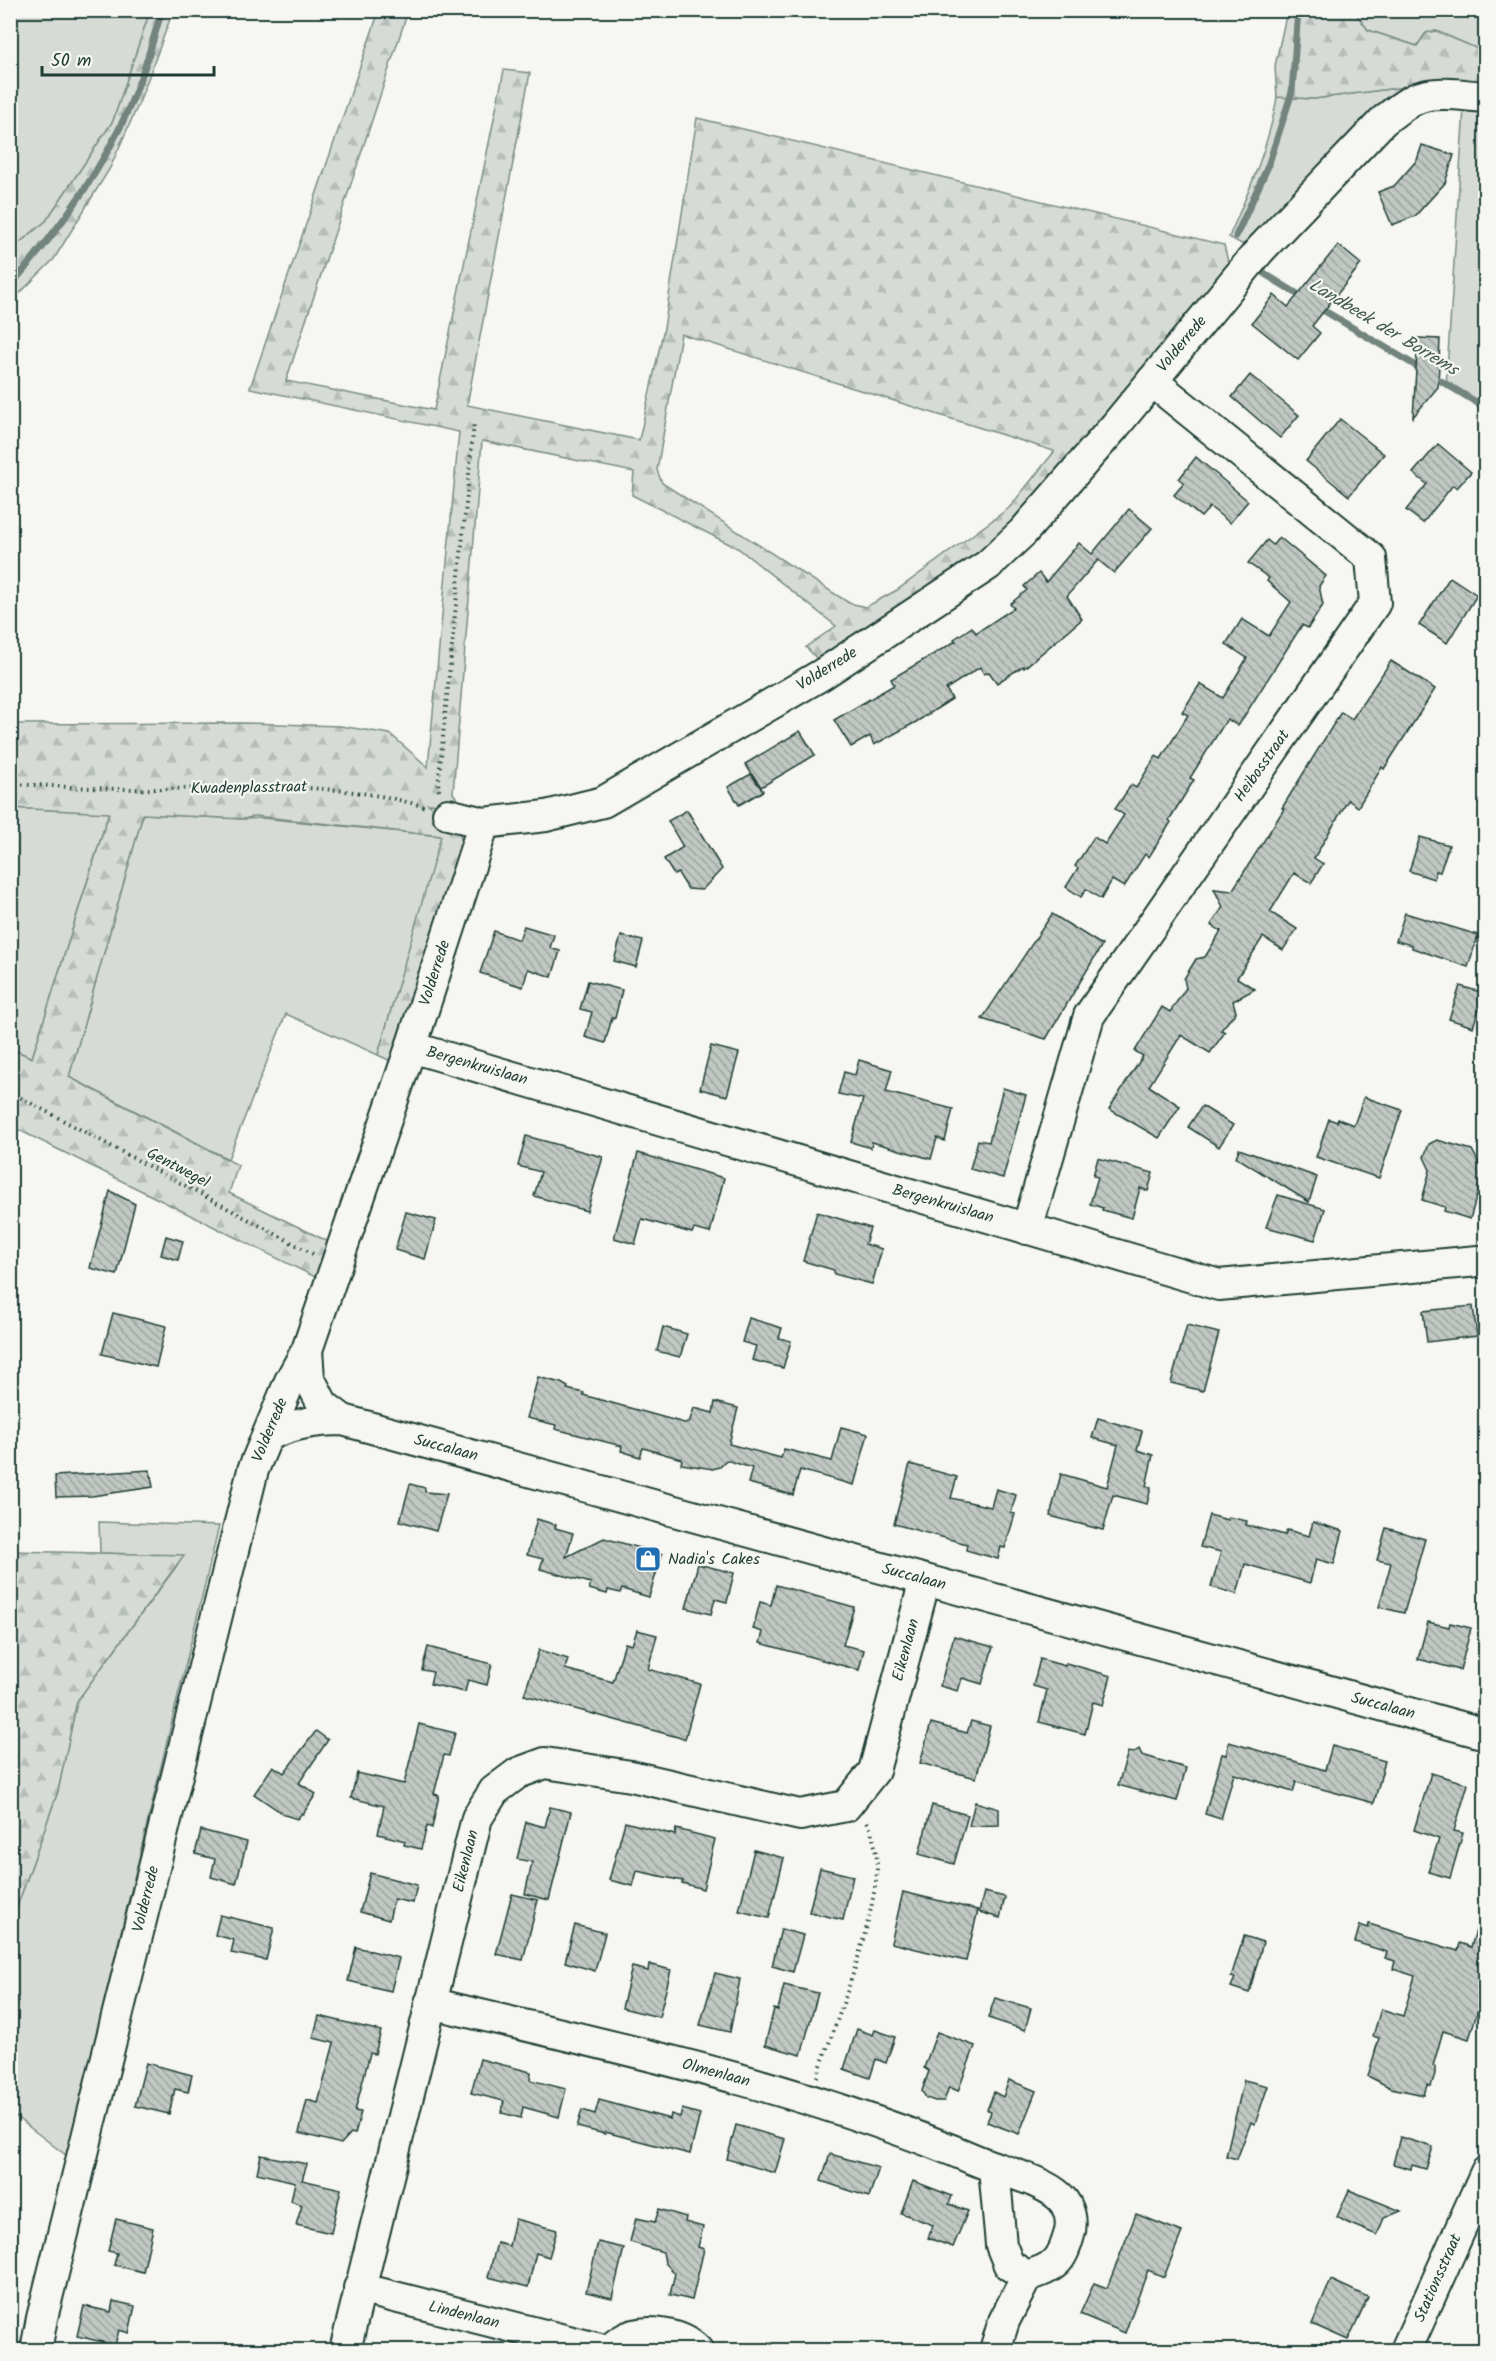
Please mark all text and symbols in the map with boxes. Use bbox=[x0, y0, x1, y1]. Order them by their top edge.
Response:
scale bar bbox=[42, 39, 214, 77]
text: 50 m bbox=[51, 47, 91, 76]
water label: Landbeek der Borrems bbox=[1303, 272, 1465, 385]
street label: Volderrede bbox=[1151, 310, 1213, 378]
street label: Volderrede bbox=[792, 640, 862, 698]
street label: Heibosstraat bbox=[1228, 724, 1297, 807]
street label: Kwadenplasstraat bbox=[190, 774, 308, 802]
street label: Volderrede bbox=[413, 937, 457, 1009]
street label: Bergenkruislaan bbox=[423, 1040, 531, 1092]
street label: Gentwegel bbox=[142, 1141, 214, 1195]
street label: Bergenkruislaan bbox=[889, 1178, 997, 1230]
street label: Volderrede bbox=[245, 1394, 295, 1466]
street label: Succalaan bbox=[411, 1427, 481, 1469]
shop icon: Nadia's Cakes bbox=[633, 1544, 663, 1574]
place label: Nadia's Cakes bbox=[668, 1547, 760, 1572]
street label: Succalaan bbox=[879, 1556, 949, 1598]
street label: Eikenlaan bbox=[886, 1616, 926, 1684]
street label: Succalaan bbox=[1348, 1685, 1418, 1727]
street label: Eikenlaan bbox=[446, 1827, 486, 1895]
street label: Volderrede bbox=[126, 1863, 166, 1935]
street label: Olmenlaan bbox=[679, 2052, 753, 2094]
street label: Stationsstraat bbox=[1407, 2229, 1469, 2326]
street label: Lindenlaan bbox=[426, 2294, 502, 2336]

